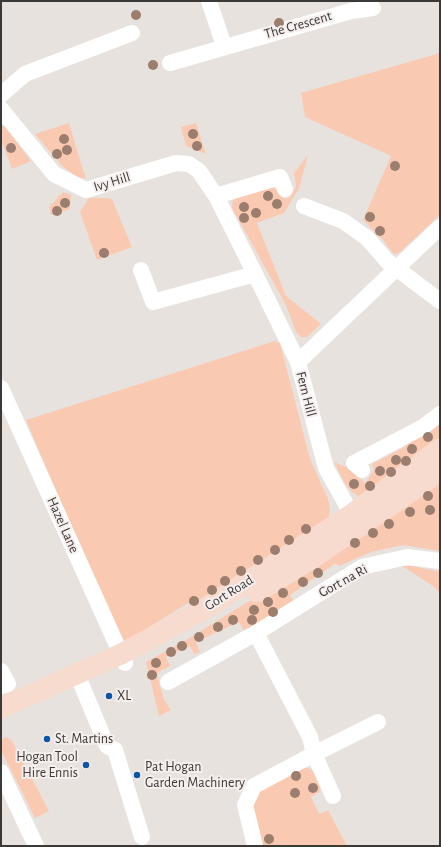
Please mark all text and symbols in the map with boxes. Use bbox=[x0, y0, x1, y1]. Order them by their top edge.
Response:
street label: The Crescent bbox=[262, 7, 334, 43]
street label: Ivy Hill bbox=[92, 168, 132, 196]
street label: Fern Hill bbox=[292, 370, 320, 418]
street label: Hazel Lane bbox=[43, 494, 83, 556]
street label: Gort na Ri bbox=[316, 561, 370, 601]
street label: Gort Road bbox=[202, 572, 256, 614]
place label: XL bbox=[117, 688, 131, 704]
marker: XL bbox=[104, 691, 114, 701]
place label: St. Martins bbox=[55, 731, 113, 747]
marker: St. Martins bbox=[42, 734, 52, 744]
place label: Hogan Tool Hire Ennis bbox=[16, 749, 78, 782]
place label: Pat Hogan Garden Machinery bbox=[145, 759, 245, 792]
marker: Hogan Tool Hire Ennis bbox=[81, 760, 91, 770]
marker: Pat Hogan Garden Machinery bbox=[132, 770, 142, 780]

